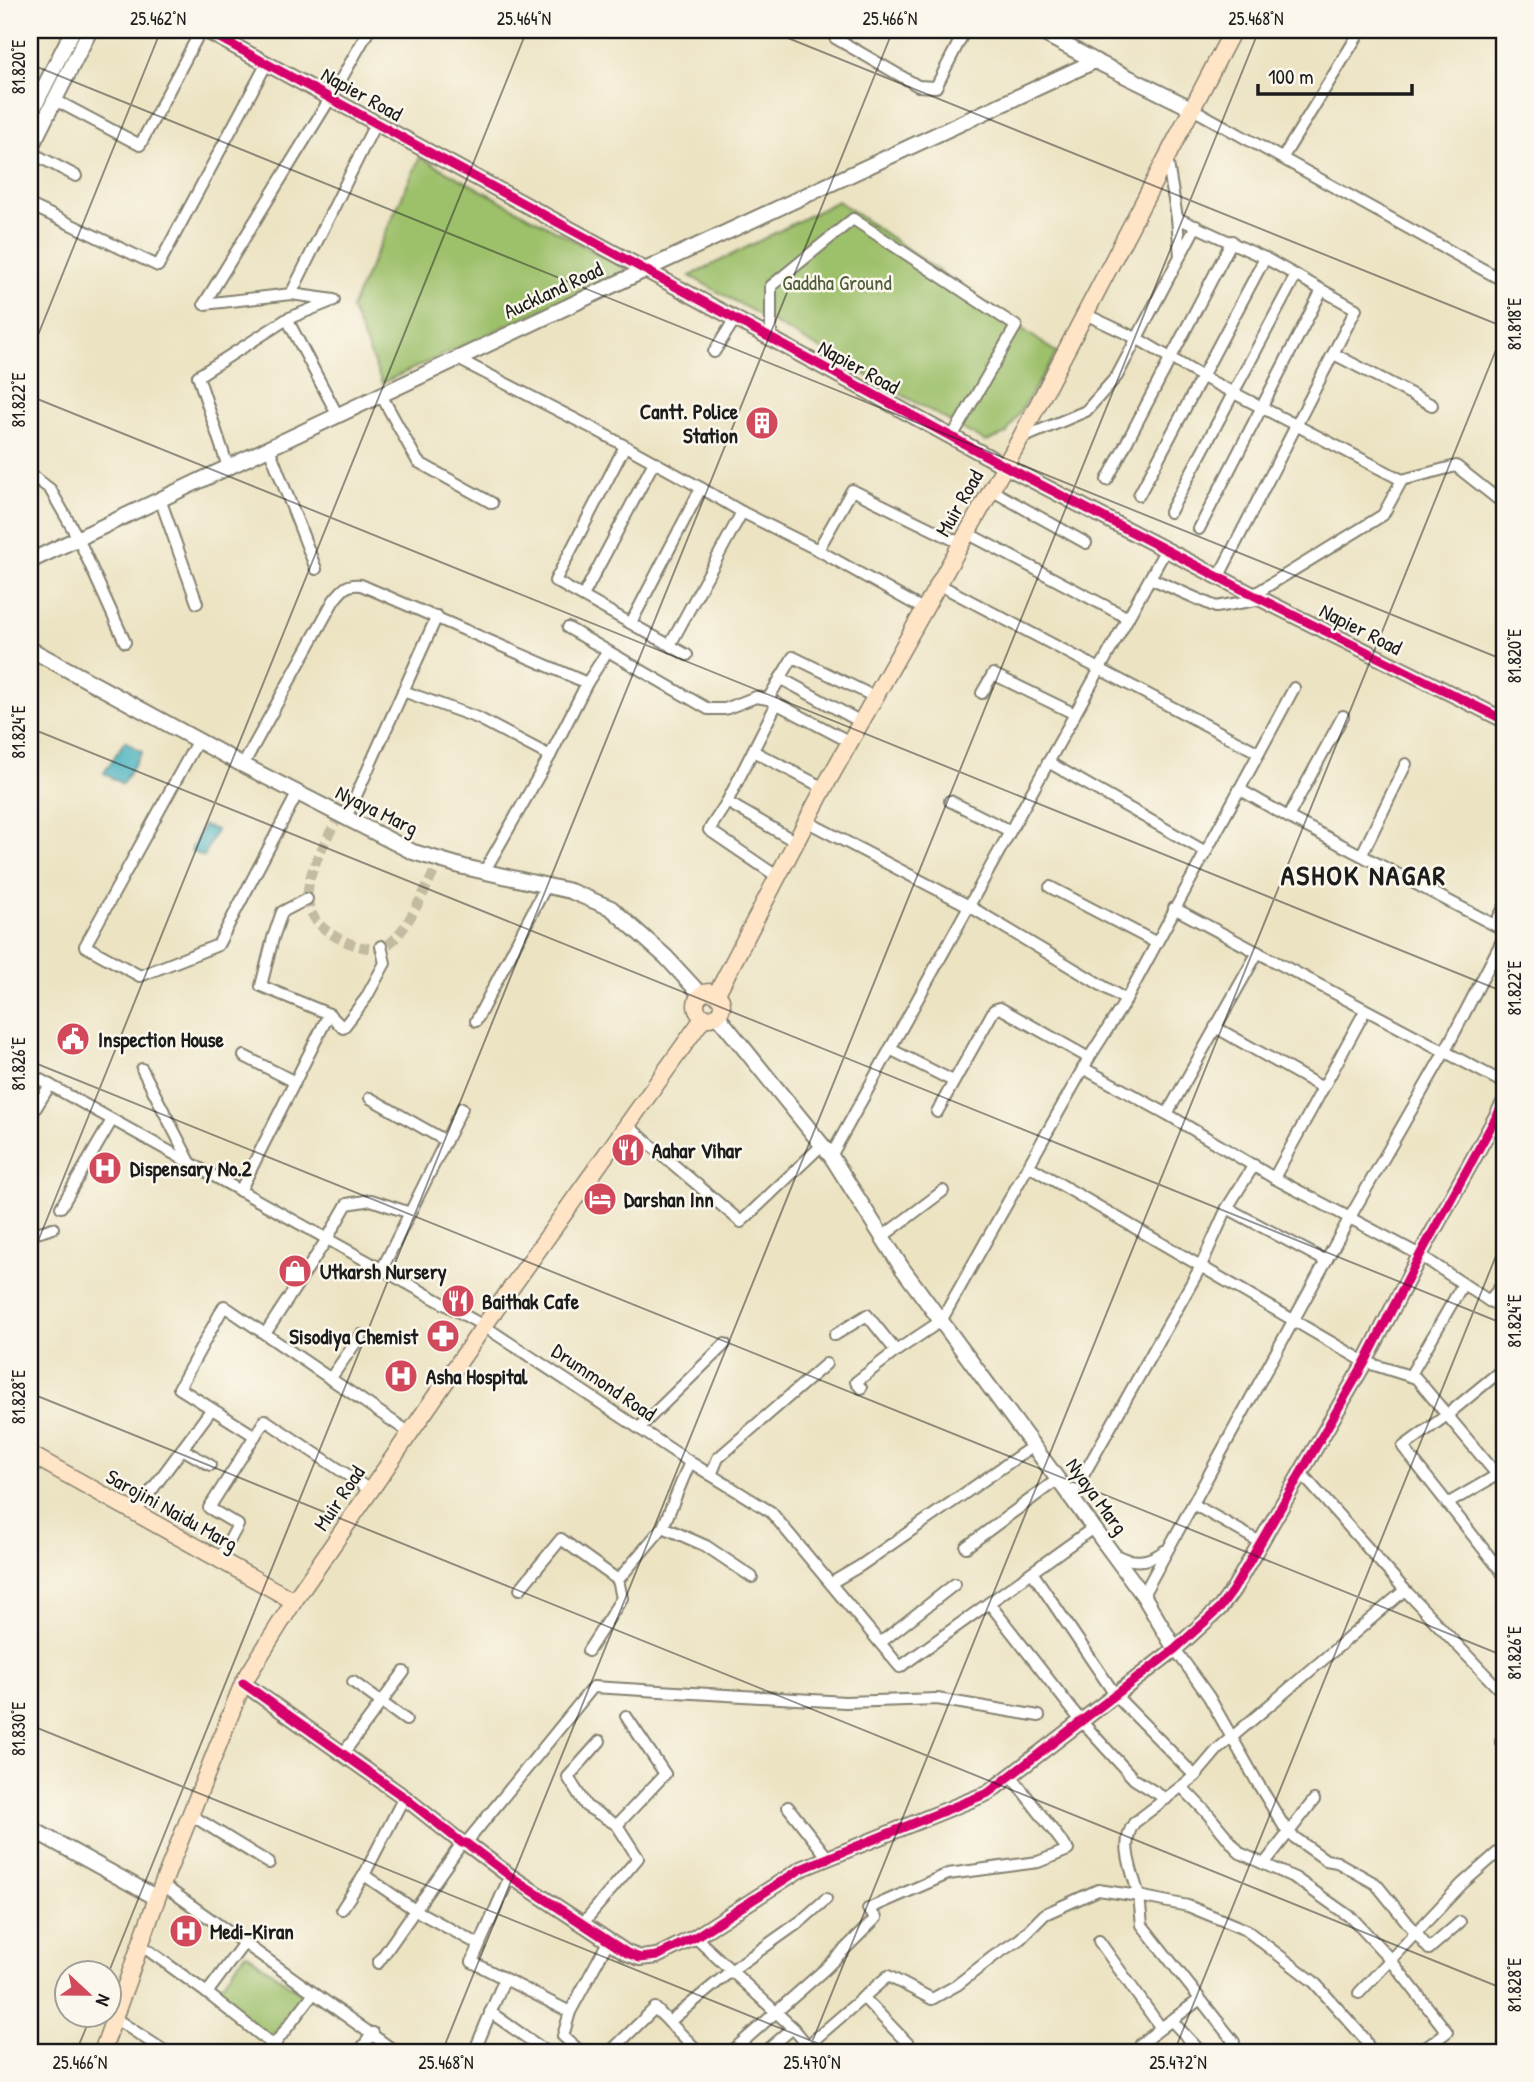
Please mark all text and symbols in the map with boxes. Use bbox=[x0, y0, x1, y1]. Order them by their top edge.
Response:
text: 25.462°N bbox=[130, 6, 186, 31]
text: 25.464°N bbox=[497, 6, 551, 31]
text: 25.466°N bbox=[863, 6, 917, 31]
text: 25.468°N bbox=[1228, 6, 1284, 31]
text: 81.820°E bbox=[6, 40, 31, 94]
scale bar bbox=[1258, 52, 1412, 96]
street label: Napier Road bbox=[316, 60, 408, 128]
text: 100 m bbox=[1268, 62, 1314, 91]
street label: Auckland Road bbox=[499, 254, 607, 326]
park label: Gaddha Ground bbox=[782, 268, 892, 297]
text: 81.818°E bbox=[1502, 298, 1527, 350]
street label: Napier Road bbox=[813, 333, 905, 401]
text: 81.822°E bbox=[6, 372, 31, 427]
place label: Cantt. Police Station bbox=[640, 397, 739, 450]
building icon: Cantt. Police Station bbox=[743, 404, 781, 442]
street label: Muir Road bbox=[928, 464, 990, 542]
street label: Napier Road bbox=[1315, 596, 1407, 662]
text: 81.820°E bbox=[1502, 629, 1527, 683]
text: 81.824°E bbox=[6, 705, 31, 759]
street label: Nyaya Marg bbox=[331, 778, 423, 842]
district label: ASHOK NAGAR bbox=[1281, 856, 1447, 894]
text: 81.822°E bbox=[1502, 960, 1527, 1015]
public building icon: Inspection House bbox=[54, 1020, 92, 1058]
place label: Inspection House bbox=[98, 1025, 224, 1055]
text: 81.826°E bbox=[6, 1037, 31, 1091]
restaurant icon: Aahar Vihar bbox=[609, 1131, 647, 1169]
place label: Aahar Vihar bbox=[652, 1136, 743, 1165]
hospital icon: Dispensary No.2 bbox=[86, 1149, 124, 1187]
place label: Dispensary No.2 bbox=[130, 1154, 252, 1184]
hotel icon: Darshan Inn bbox=[581, 1180, 619, 1218]
place label: Darshan Inn bbox=[624, 1185, 714, 1214]
shop icon: Utkarsh Nursery bbox=[276, 1252, 314, 1290]
place label: Utkarsh Nursery bbox=[320, 1257, 447, 1287]
restaurant icon: Baithak Cafe bbox=[439, 1282, 477, 1320]
place label: Baithak Cafe bbox=[482, 1287, 580, 1316]
text: 81.824°E bbox=[1502, 1294, 1527, 1348]
pharmacy icon: Sisodiya Chemist bbox=[424, 1317, 462, 1355]
place label: Sisodiya Chemist bbox=[289, 1322, 419, 1352]
street label: Drummond Road bbox=[546, 1336, 662, 1428]
hospital icon: Asha Hospital bbox=[382, 1357, 420, 1395]
place label: Asha Hospital bbox=[426, 1362, 528, 1392]
text: 81.828°E bbox=[6, 1370, 31, 1424]
street label: Nyaya Marg bbox=[1059, 1452, 1135, 1540]
street label: Muir Road bbox=[307, 1460, 371, 1536]
street label: Sarojini Naidu Marg bbox=[101, 1462, 243, 1558]
text: 81.826°E bbox=[1502, 1626, 1527, 1680]
text: 81.830°E bbox=[6, 1702, 31, 1756]
hospital icon: Medi-Kiran bbox=[167, 1912, 205, 1950]
place label: Medi-Kiran bbox=[210, 1917, 294, 1946]
text: 81.828°E bbox=[1502, 1958, 1527, 2012]
north arrow bbox=[52, 1960, 122, 2030]
text: N bbox=[90, 1991, 118, 2010]
text: 25.466°N bbox=[53, 2050, 107, 2075]
text: 25.468°N bbox=[418, 2050, 474, 2075]
text: 25.470°N bbox=[783, 2050, 841, 2075]
text: 25.472°N bbox=[1149, 2050, 1207, 2075]

